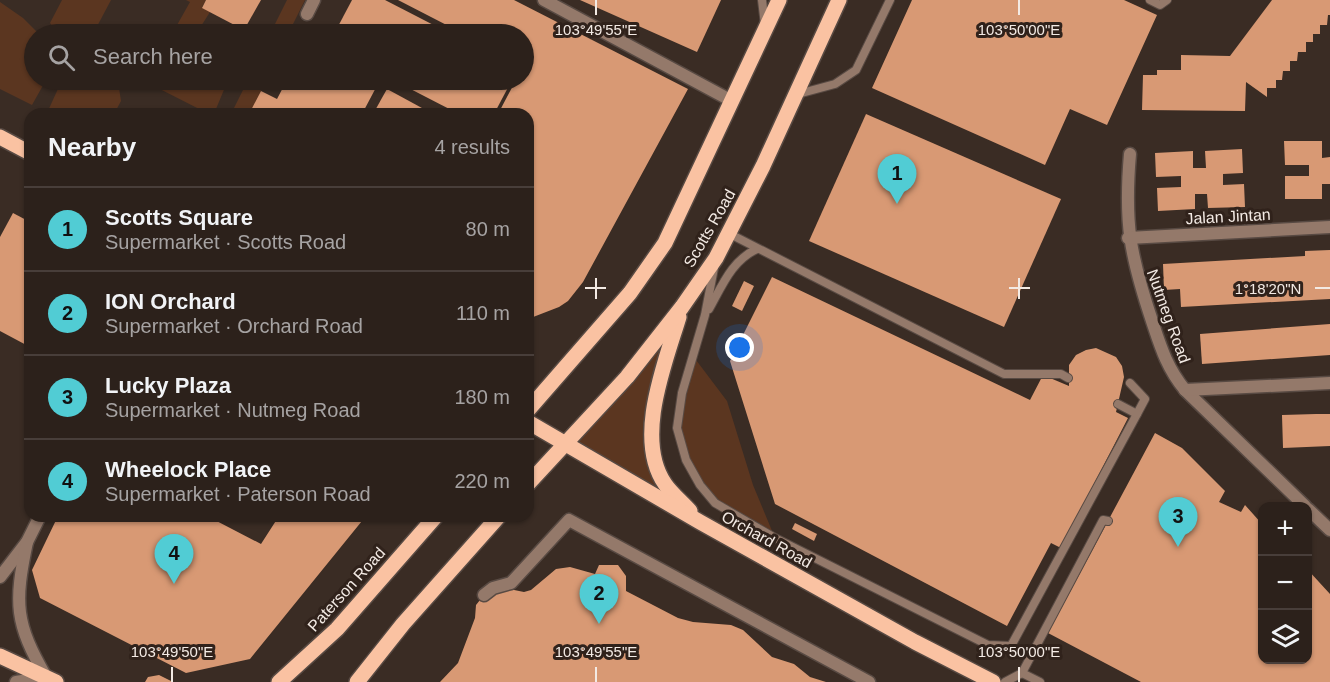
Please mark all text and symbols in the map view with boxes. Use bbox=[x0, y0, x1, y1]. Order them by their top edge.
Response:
text: 103°49'55"E bbox=[555, 21, 637, 38]
text: 103°50'00"E bbox=[978, 21, 1060, 38]
search box bbox=[24, 24, 534, 90]
icon: search bbox=[45, 41, 78, 74]
text: Search here bbox=[93, 44, 213, 69]
text: Nearby bbox=[48, 132, 136, 162]
text: 4 results bbox=[434, 136, 510, 158]
pin: 1 bbox=[878, 154, 916, 204]
street label: Scotts Road bbox=[680, 186, 739, 270]
text: Scotts Square bbox=[105, 205, 253, 230]
street label: Jalan Jintan bbox=[1185, 206, 1271, 227]
text: 1 bbox=[62, 218, 73, 240]
text: 80 m bbox=[466, 218, 510, 240]
text: Supermarket · Scotts Road bbox=[105, 231, 346, 253]
street label: Nutmeg Road bbox=[1144, 267, 1193, 365]
text: 1°18'20"N bbox=[1235, 280, 1301, 297]
text: ION Orchard bbox=[105, 289, 236, 314]
text: 2 bbox=[62, 302, 73, 324]
text: 110 m bbox=[456, 302, 510, 324]
text: Supermarket · Orchard Road bbox=[105, 315, 363, 337]
your location bbox=[725, 333, 754, 362]
text: Lucky Plaza bbox=[105, 373, 231, 398]
text: 3 bbox=[62, 386, 73, 408]
text: 180 m bbox=[454, 386, 510, 408]
text: Supermarket · Nutmeg Road bbox=[105, 399, 361, 421]
text: Wheelock Place bbox=[105, 457, 271, 482]
text: 4 bbox=[62, 470, 73, 492]
text: 220 m bbox=[454, 470, 510, 492]
text: Supermarket · Paterson Road bbox=[105, 483, 371, 505]
pin: 3 bbox=[1158, 498, 1198, 547]
map controls bbox=[1258, 502, 1312, 664]
button: + bbox=[1258, 502, 1312, 556]
street label: Orchard Road bbox=[719, 508, 815, 571]
pin: 4 bbox=[154, 534, 194, 584]
street label: Paterson Road bbox=[304, 544, 388, 635]
button: − bbox=[1258, 556, 1312, 610]
pin: 2 bbox=[580, 574, 618, 624]
button: layers bbox=[1258, 610, 1312, 664]
text: 103°49'50"E bbox=[131, 643, 213, 660]
text: 103°49'55"E bbox=[555, 643, 637, 660]
text: 103°50'00"E bbox=[978, 643, 1060, 660]

